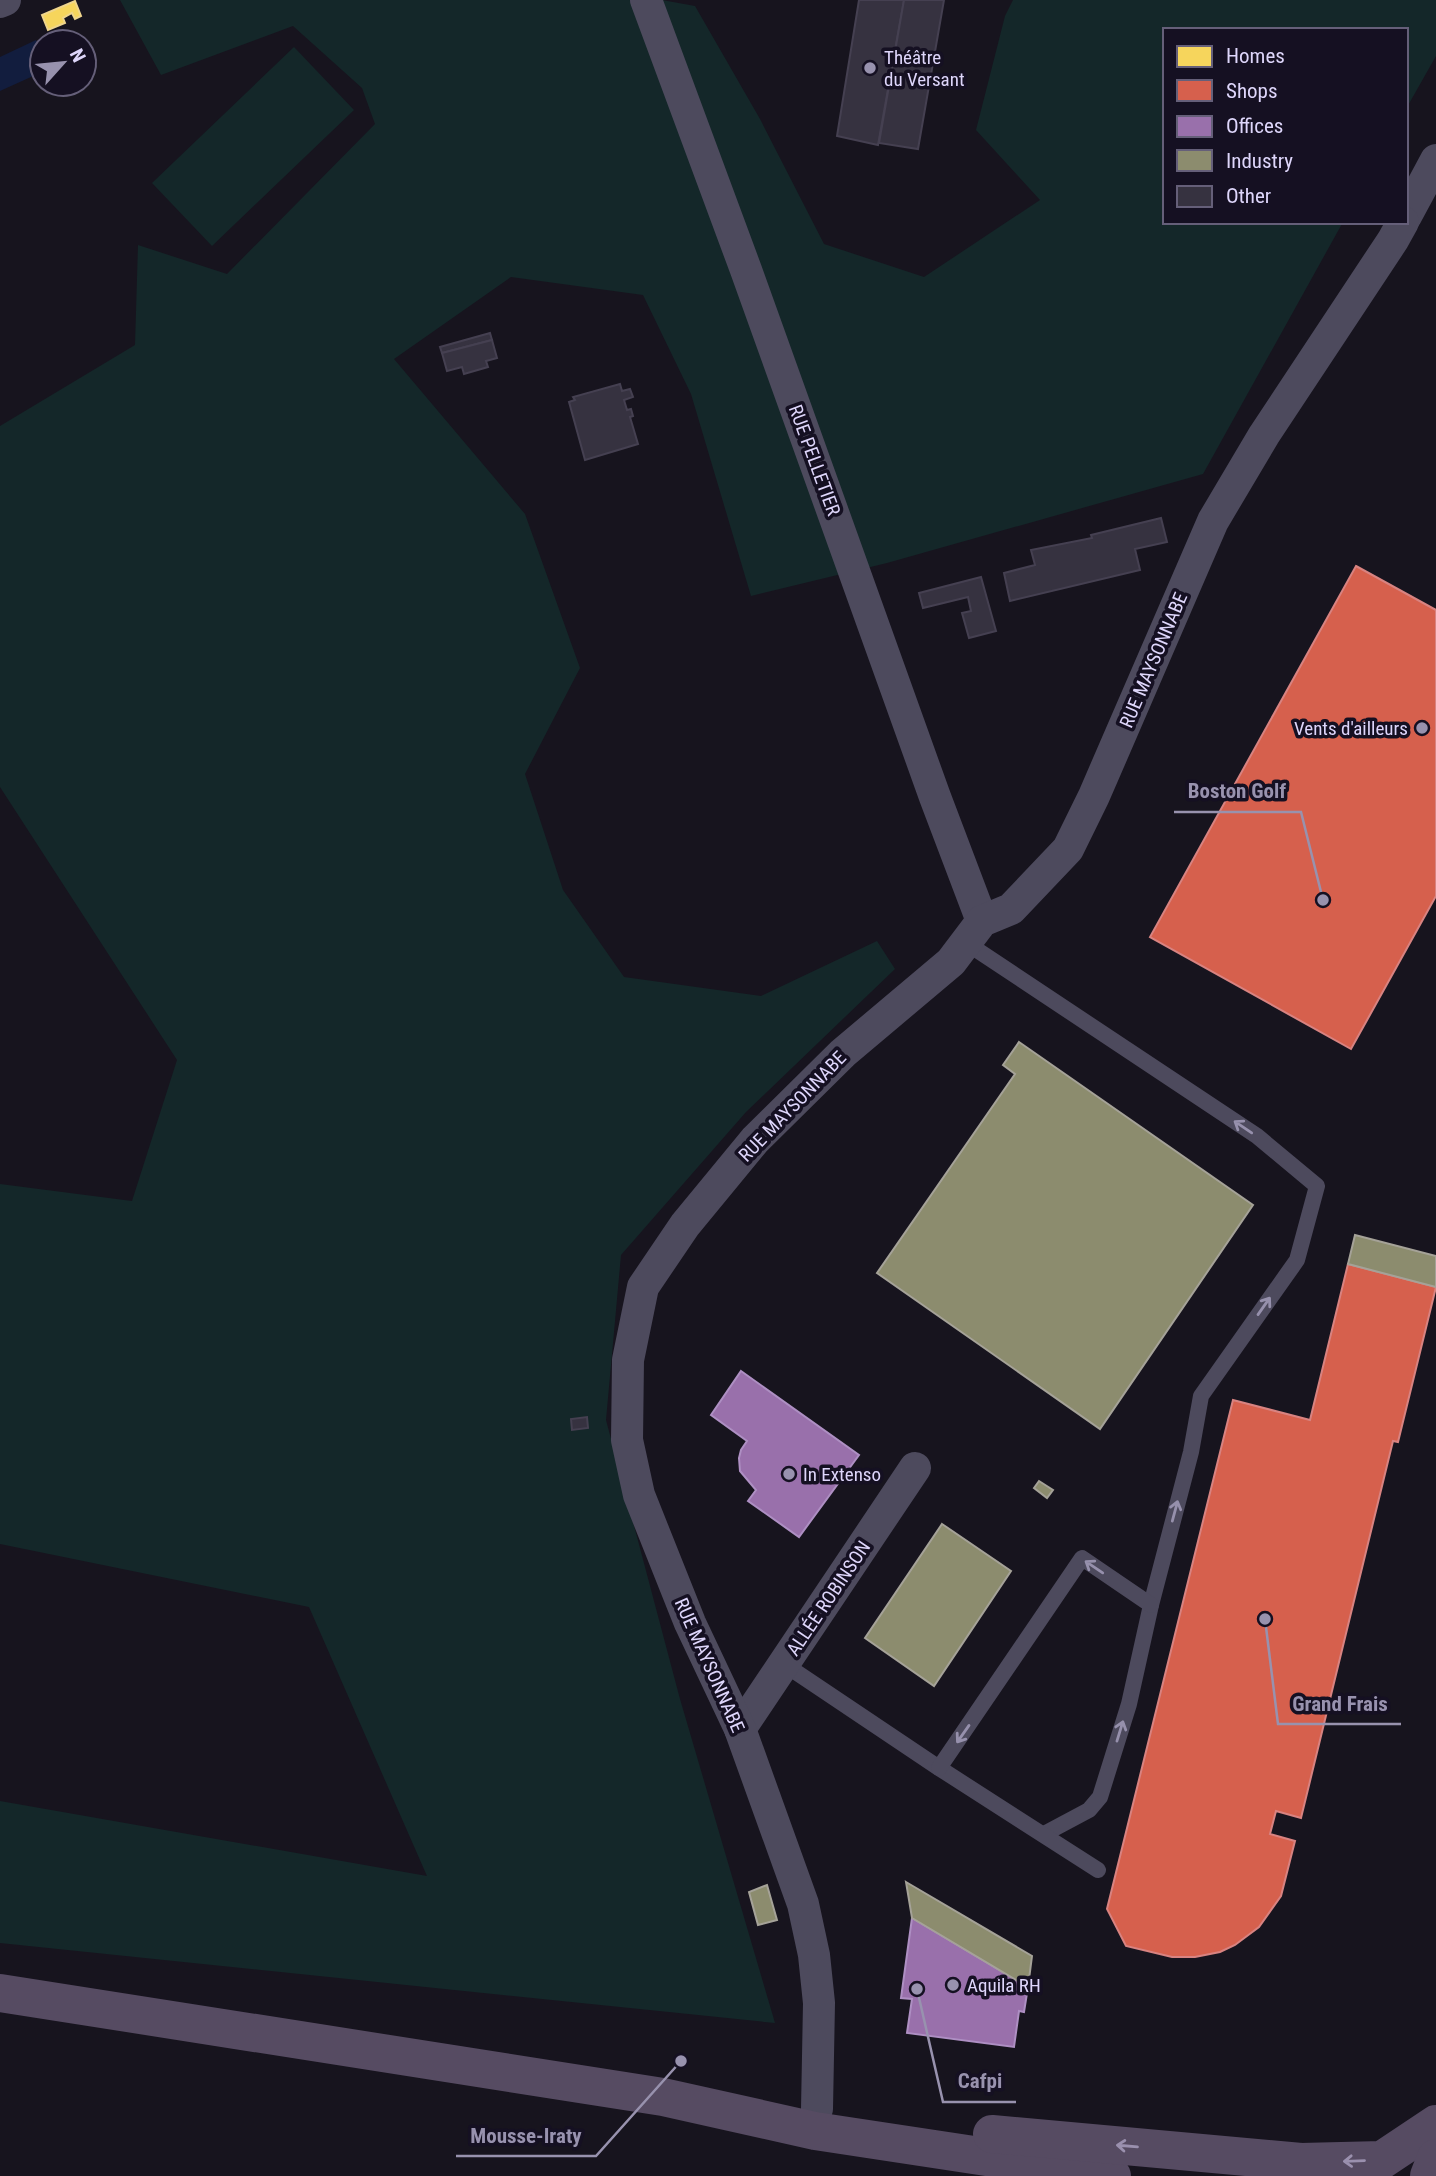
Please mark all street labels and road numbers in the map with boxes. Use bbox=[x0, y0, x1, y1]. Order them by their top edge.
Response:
street label: RUE PELLETIER bbox=[784, 402, 845, 519]
street label: RUE MAYSONNABE bbox=[1115, 589, 1192, 731]
street label: RUE MAYSONNABE bbox=[734, 1046, 851, 1166]
street label: ALLÉE ROBINSON bbox=[781, 1536, 875, 1660]
street label: RUE MAYSONNABE bbox=[670, 1594, 749, 1736]

